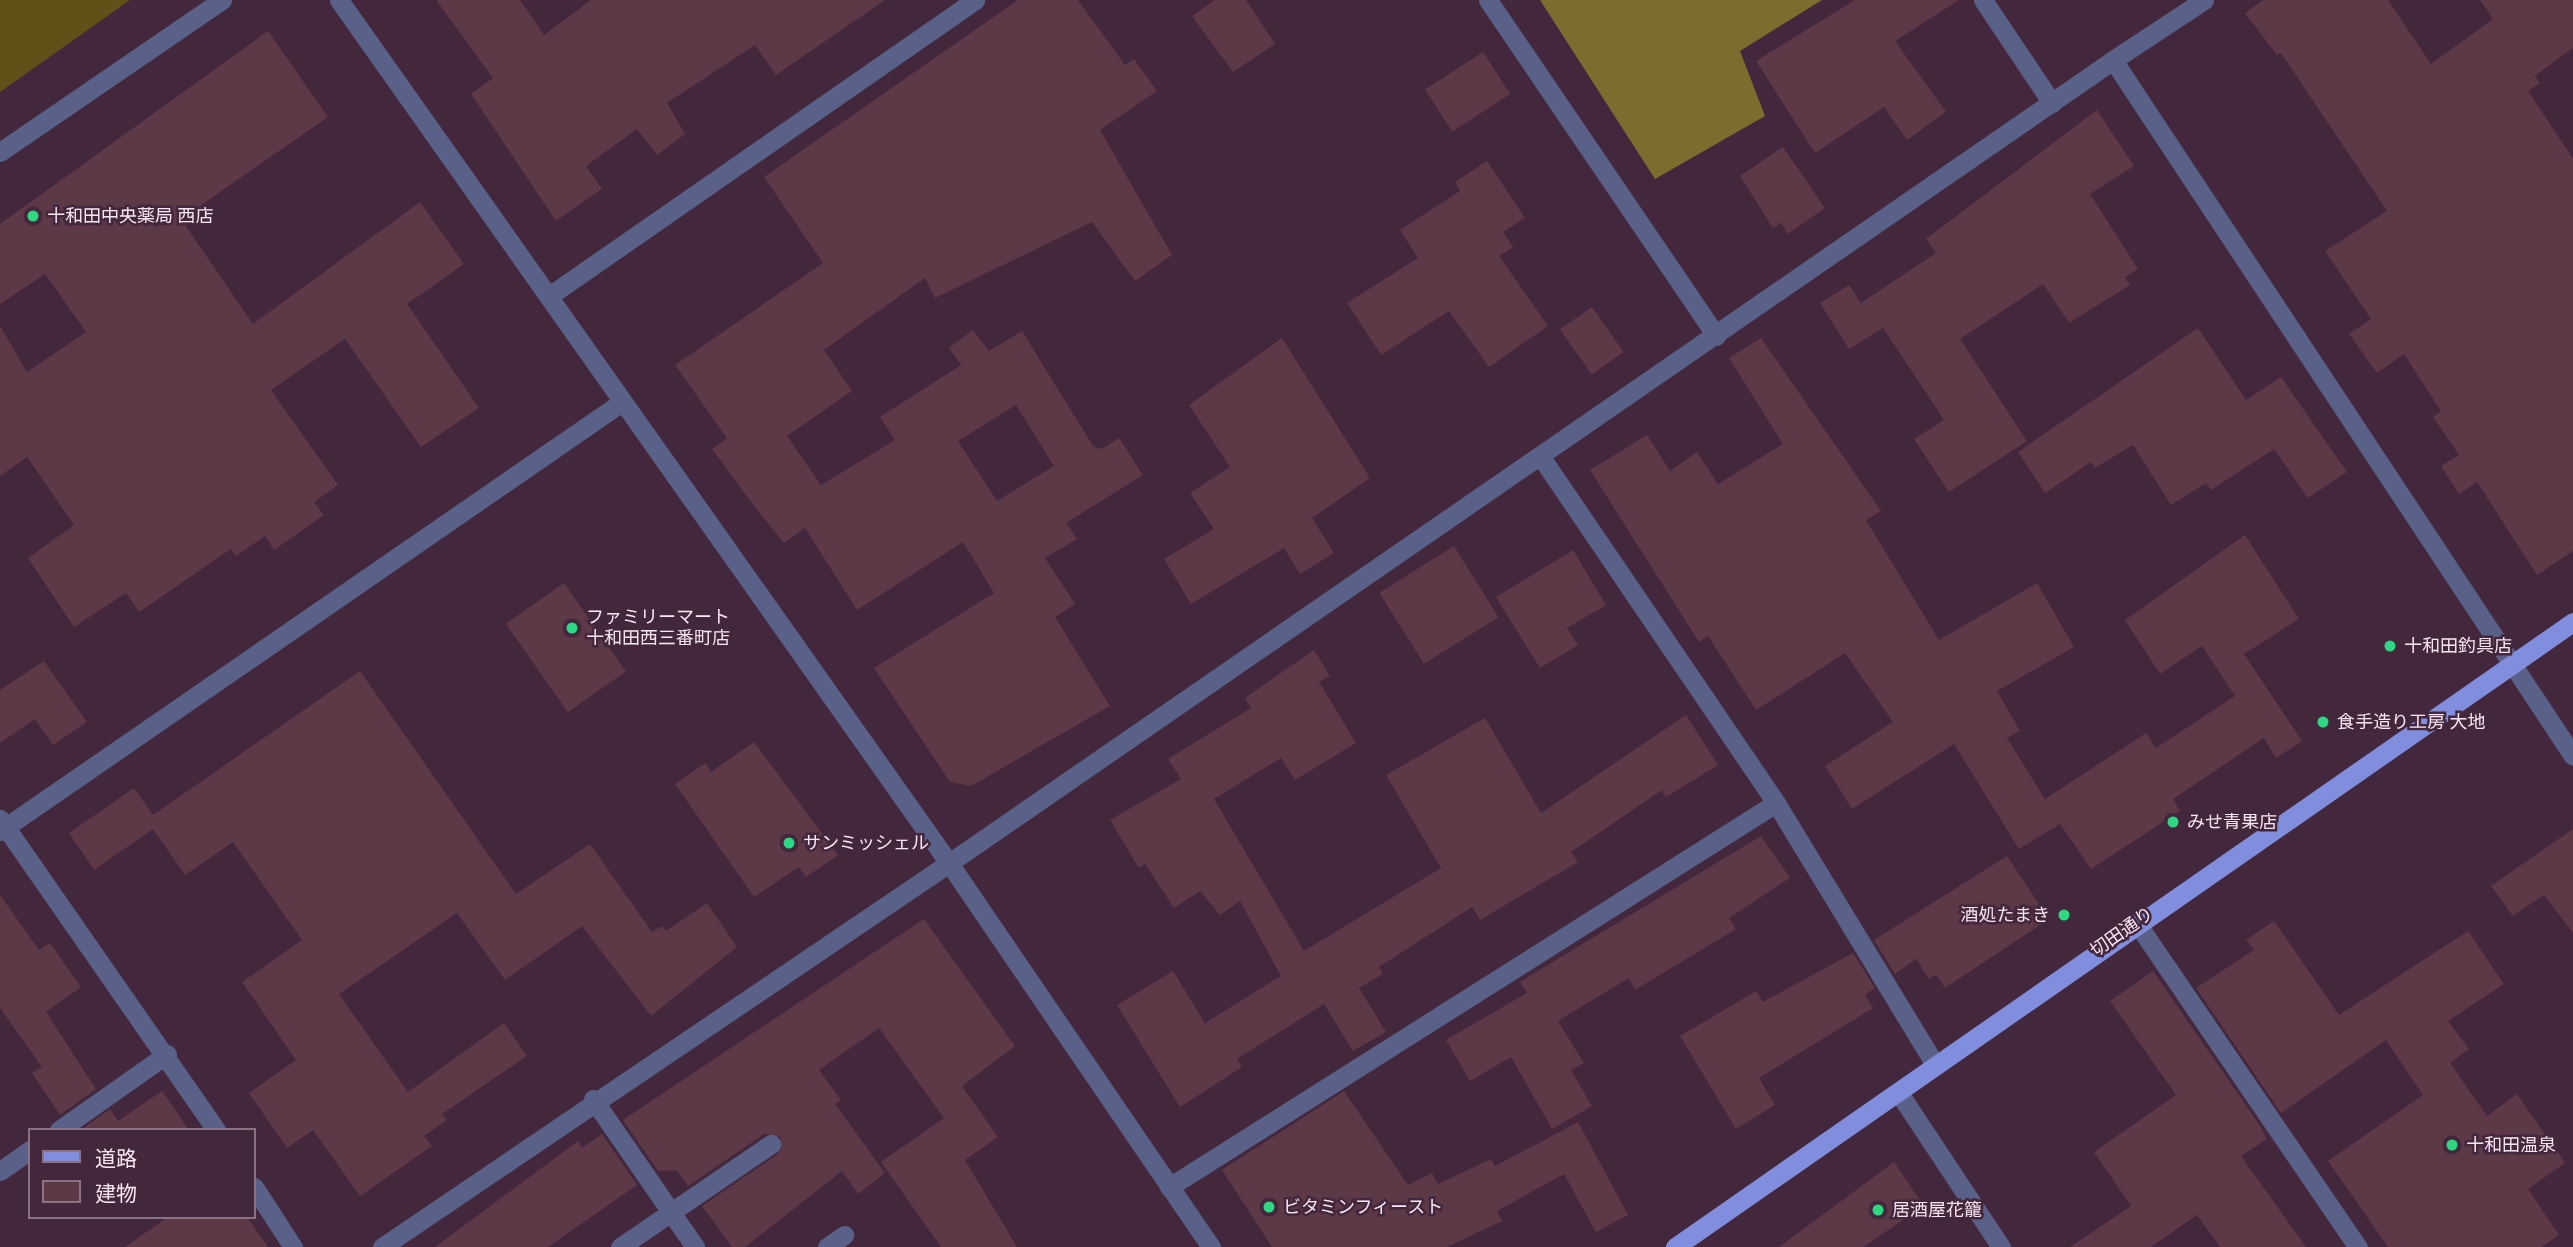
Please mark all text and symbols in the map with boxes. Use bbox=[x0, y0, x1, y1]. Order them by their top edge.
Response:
place label: 十和田中央薬局 西店 bbox=[47, 205, 213, 227]
marker: 十和田中央薬局 西店 bbox=[25, 208, 41, 224]
place label: ファミリーマート 十和田西三番町店 bbox=[586, 607, 730, 650]
marker: ファミリーマート 十和田西三番町店 bbox=[564, 620, 580, 636]
place label: 十和田釣具店 bbox=[2404, 635, 2512, 657]
marker: 十和田釣具店 bbox=[2382, 638, 2398, 654]
place label: 食手造り工房 大地 bbox=[2337, 711, 2485, 733]
marker: 食手造り工房 大地 bbox=[2315, 714, 2331, 730]
place label: みせ青果店 bbox=[2187, 811, 2277, 833]
marker: みせ青果店 bbox=[2165, 814, 2181, 830]
place label: サンミッシェル bbox=[803, 832, 929, 854]
marker: サンミッシェル bbox=[781, 835, 797, 851]
street label: 切田通り bbox=[2086, 903, 2158, 961]
place label: 酒処たまき bbox=[1960, 904, 2050, 926]
marker: 酒処たまき bbox=[2056, 907, 2072, 923]
legend bbox=[28, 1128, 256, 1219]
place label: 十和田温泉 bbox=[2466, 1134, 2556, 1156]
marker: 十和田温泉 bbox=[2444, 1137, 2460, 1153]
text: 道路 bbox=[95, 1147, 137, 1171]
text: 建物 bbox=[95, 1182, 137, 1206]
place label: ビタミンフィースト bbox=[1283, 1196, 1445, 1218]
marker: ビタミンフィースト bbox=[1261, 1199, 1277, 1215]
place label: 居酒屋花籠 bbox=[1892, 1199, 1982, 1221]
marker: 居酒屋花籠 bbox=[1870, 1202, 1886, 1218]

